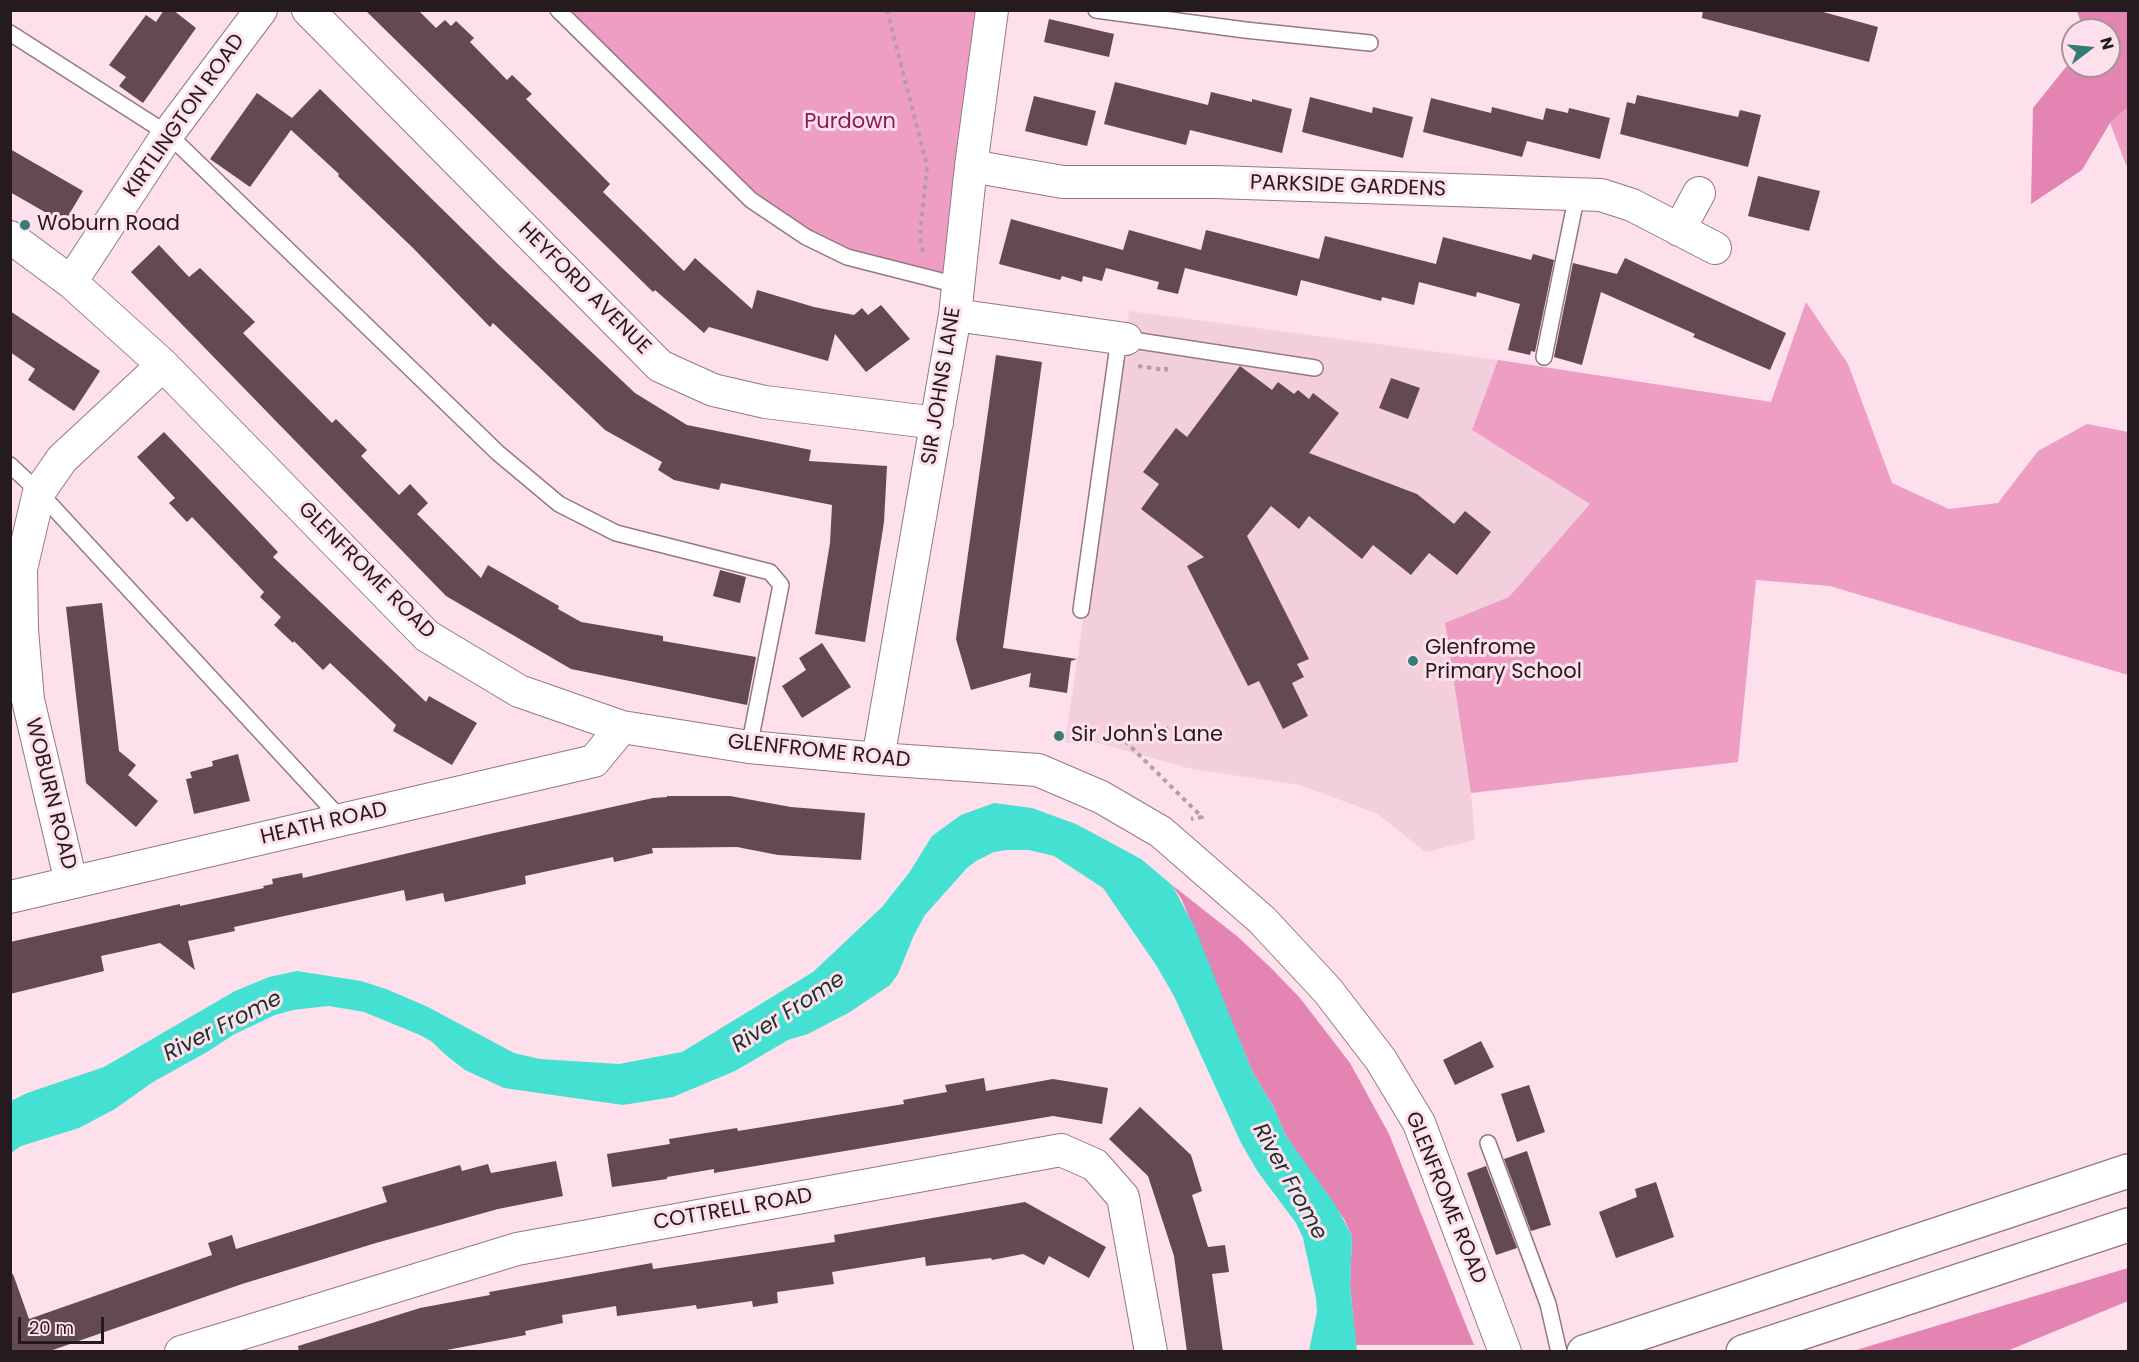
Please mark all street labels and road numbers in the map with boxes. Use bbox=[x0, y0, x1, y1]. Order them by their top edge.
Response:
street label: KIRTLINGTON ROAD bbox=[119, 29, 251, 203]
street label: PARKSIDE GARDENS bbox=[1249, 171, 1447, 203]
street label: HEYFORD AVENUE bbox=[513, 218, 655, 360]
street label: SIR JOHNS LANE bbox=[917, 305, 967, 467]
street label: GLENFROME ROAD bbox=[292, 497, 440, 645]
street label: WOBURN ROAD bbox=[19, 716, 81, 872]
street label: GLENFROME ROAD bbox=[726, 730, 912, 774]
street label: HEATH ROAD bbox=[258, 797, 390, 851]
street label: GLENFROME ROAD bbox=[1399, 1108, 1491, 1288]
street label: COTTRELL ROAD bbox=[652, 1184, 814, 1236]

